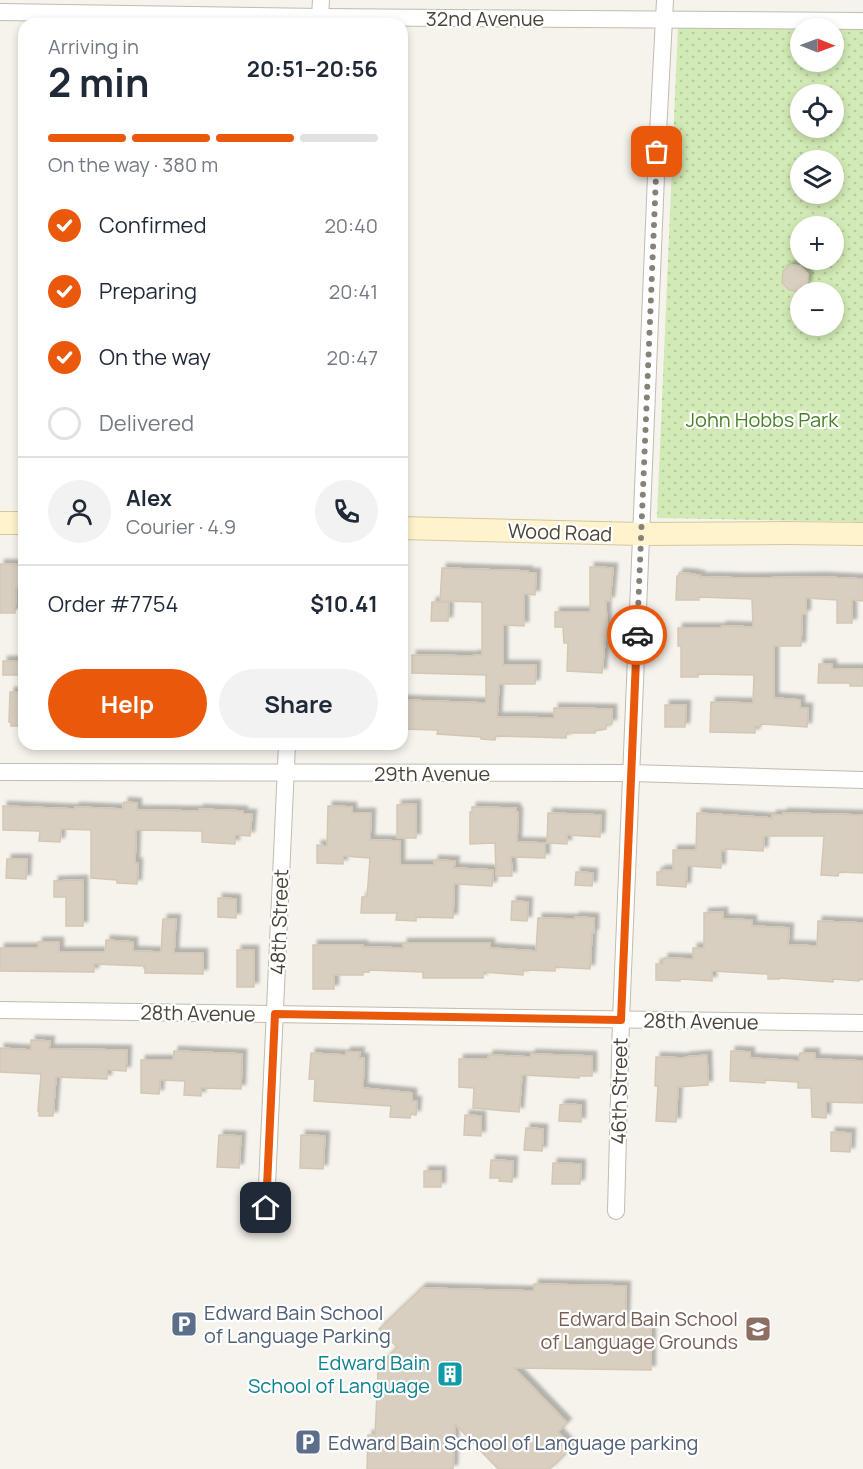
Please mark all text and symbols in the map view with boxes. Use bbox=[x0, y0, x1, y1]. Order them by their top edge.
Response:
street label: 32nd Avenue bbox=[426, 5, 544, 32]
north arrow bbox=[790, 18, 844, 72]
map controls bbox=[790, 18, 844, 336]
text: Arriving in bbox=[48, 33, 139, 60]
text: 20:51–20:56 bbox=[247, 54, 378, 84]
text: 2 min bbox=[48, 55, 149, 109]
button: locate bbox=[790, 84, 844, 138]
pin bbox=[631, 126, 682, 177]
icon: bag bbox=[640, 135, 673, 168]
button: layers bbox=[790, 150, 844, 204]
text: On the way · 380 m bbox=[48, 151, 218, 178]
icon: check bbox=[48, 209, 81, 242]
text: Confirmed bbox=[99, 210, 207, 240]
text: 20:40 bbox=[324, 212, 378, 239]
button: + bbox=[790, 216, 844, 270]
icon: check bbox=[48, 275, 81, 308]
text: Preparing bbox=[99, 276, 197, 306]
text: 20:41 bbox=[329, 278, 378, 305]
button: − bbox=[790, 282, 844, 336]
icon: check bbox=[48, 341, 81, 374]
text: On the way bbox=[99, 342, 211, 372]
text: 20:47 bbox=[327, 344, 378, 371]
park label: John Hobbs Park bbox=[686, 406, 839, 433]
text: Delivered bbox=[99, 408, 194, 438]
button: person bbox=[48, 480, 111, 543]
button: phone bbox=[315, 480, 378, 543]
text: Alex bbox=[126, 483, 172, 513]
text: Courier · 4.9 bbox=[126, 513, 236, 540]
street label: Wood Road bbox=[507, 517, 613, 547]
text: Order #7754 bbox=[48, 589, 178, 619]
text: $10.41 bbox=[310, 589, 378, 619]
courier bbox=[607, 605, 667, 665]
icon: car bbox=[621, 619, 654, 652]
button: Help bbox=[48, 669, 207, 738]
button: Share bbox=[219, 669, 378, 738]
street label: 29th Avenue bbox=[374, 760, 490, 787]
street label: 48th Street bbox=[264, 869, 294, 975]
street label: 28th Avenue bbox=[140, 998, 256, 1028]
street label: 28th Avenue bbox=[643, 1006, 759, 1036]
street label: 46th Street bbox=[605, 1037, 633, 1145]
pin bbox=[240, 1182, 291, 1233]
icon: home bbox=[249, 1191, 282, 1224]
place label: Edward Bain School of Language Parking bbox=[204, 1299, 391, 1349]
place label: Edward Bain School of Language Grounds bbox=[541, 1305, 738, 1355]
parking icon: Edward Bain School of Language Parking bbox=[169, 1309, 199, 1339]
school or university icon: Edward Bain School of Language Grounds bbox=[743, 1314, 773, 1344]
place label: Edward Bain School of Language bbox=[248, 1349, 430, 1399]
building icon: Edward Bain School of Language bbox=[435, 1359, 465, 1389]
parking icon: Edward Bain School of Language parking bbox=[293, 1427, 323, 1457]
place label: Edward Bain School of Language parking bbox=[328, 1429, 698, 1456]

